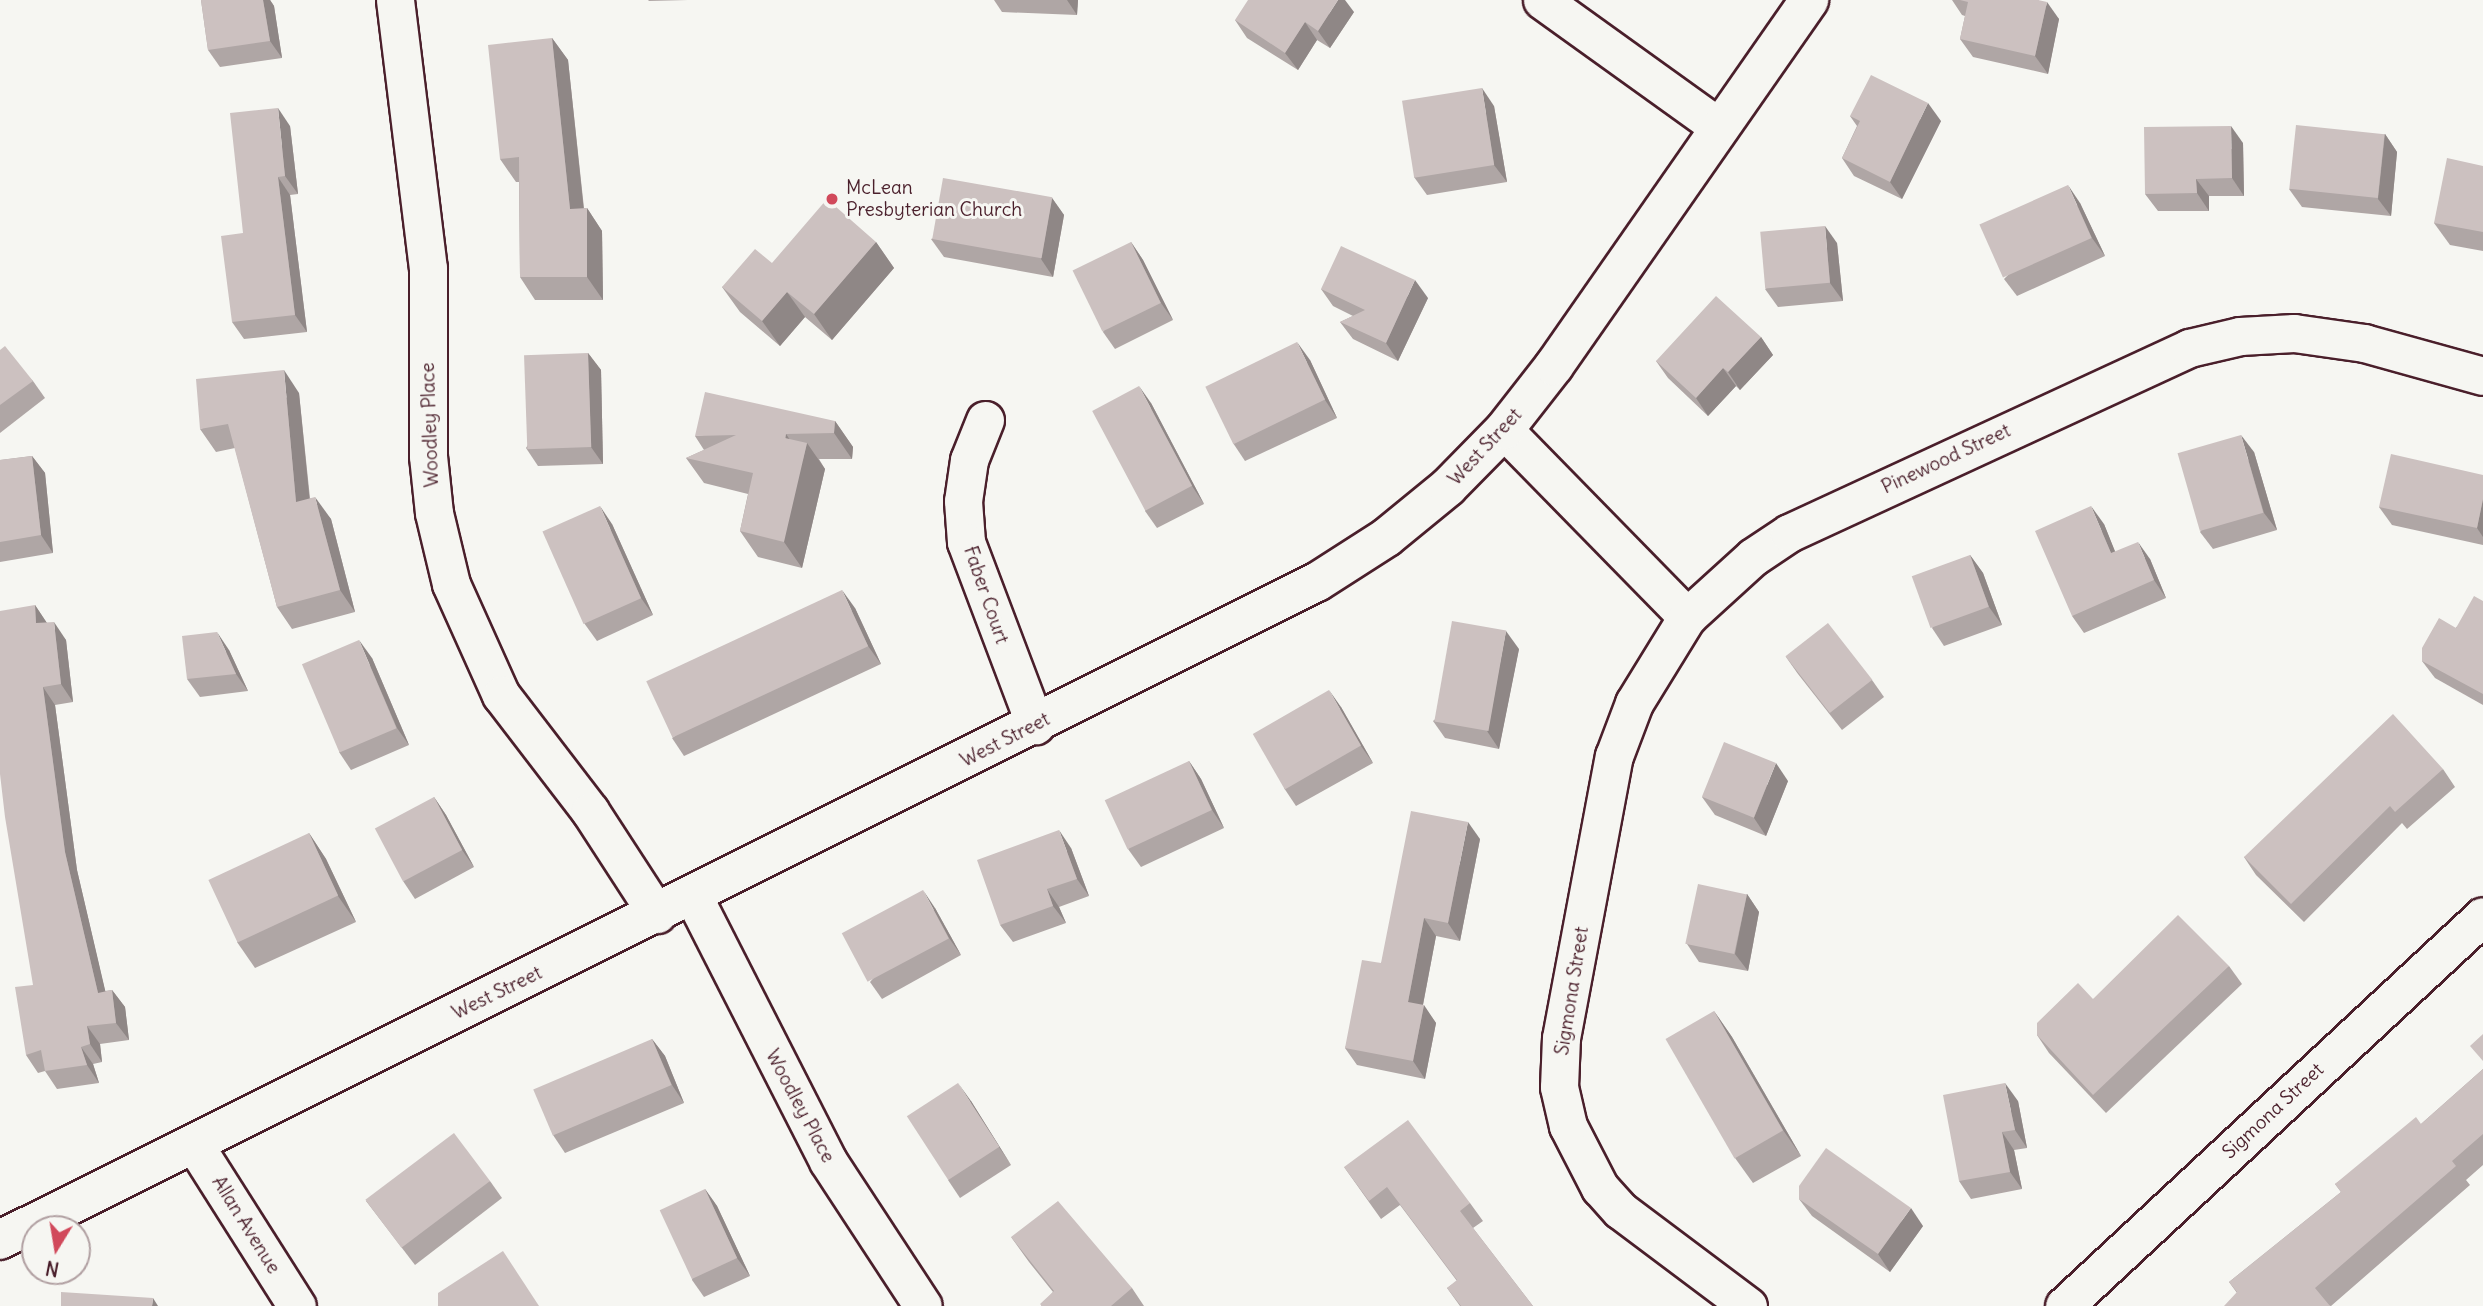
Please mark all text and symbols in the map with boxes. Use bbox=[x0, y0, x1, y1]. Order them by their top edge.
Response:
place label: McLean Presbyterian Church bbox=[846, 177, 1022, 221]
marker: McLean Presbyterian Church bbox=[824, 191, 840, 207]
street label: Woodley Place bbox=[416, 362, 444, 488]
street label: West Street bbox=[1444, 404, 1526, 490]
street label: Pinewood Street bbox=[1878, 419, 2014, 499]
street label: Faber Court bbox=[959, 543, 1013, 647]
street label: West Street bbox=[957, 708, 1053, 772]
street label: Sigmona Street bbox=[1551, 925, 1593, 1057]
street label: West Street bbox=[448, 961, 546, 1025]
street label: Woodley Place bbox=[761, 1045, 839, 1167]
street label: Sigmona Street bbox=[2218, 1058, 2328, 1164]
street label: Allan Avenue bbox=[207, 1172, 285, 1278]
north arrow bbox=[21, 1215, 91, 1285]
text: N bbox=[44, 1256, 61, 1282]

